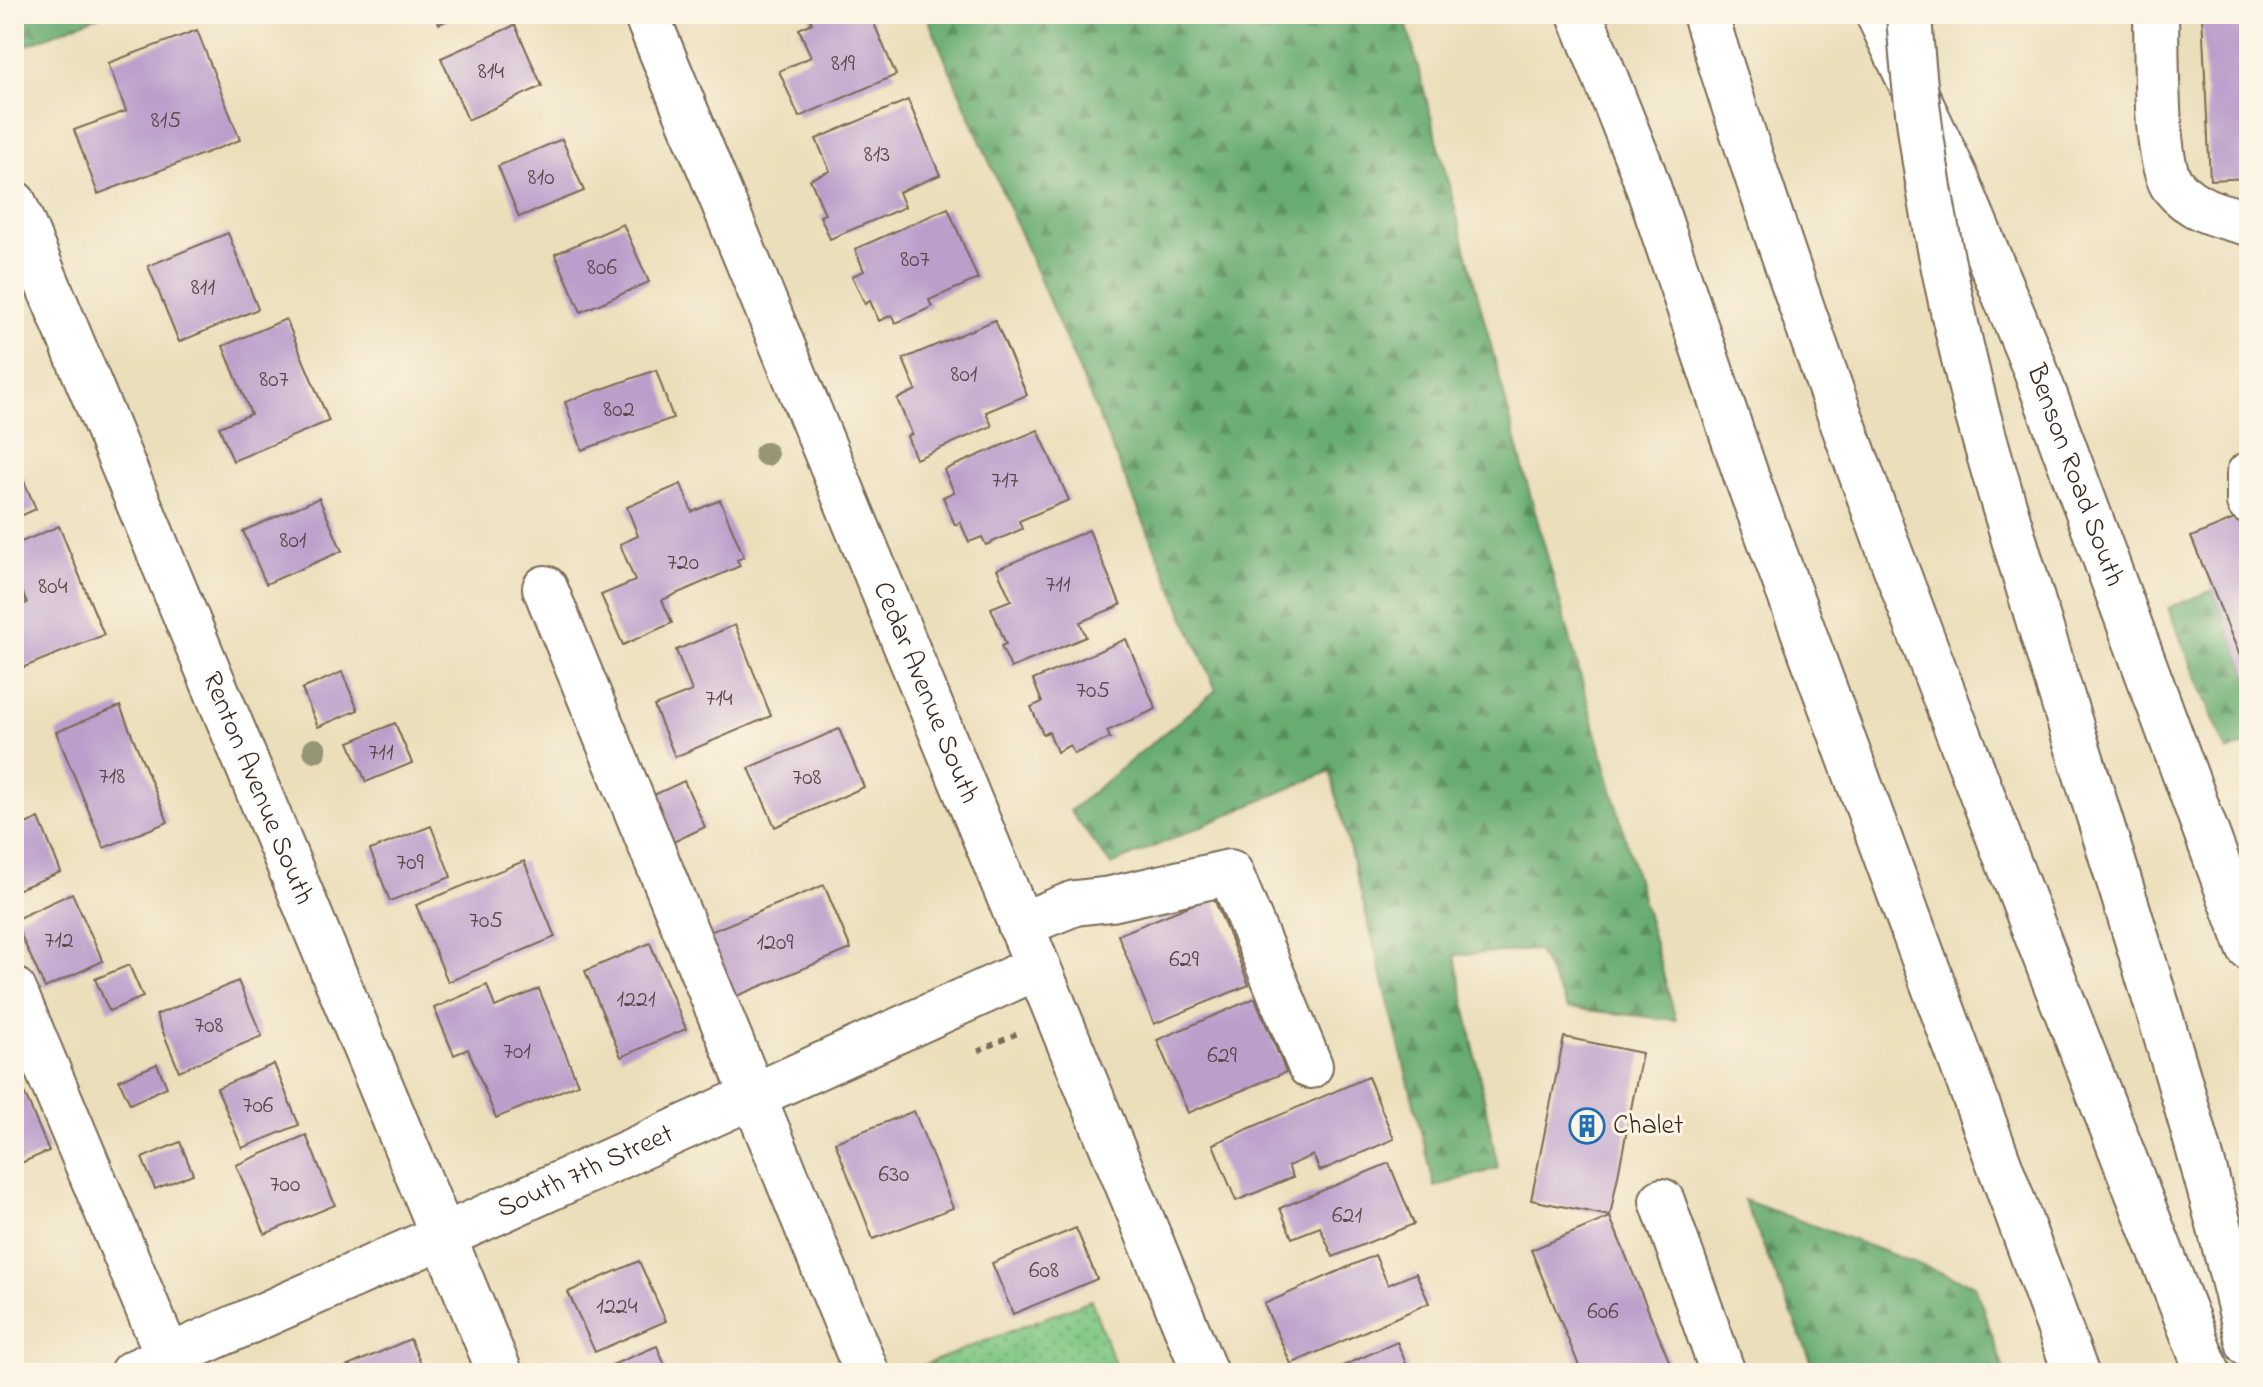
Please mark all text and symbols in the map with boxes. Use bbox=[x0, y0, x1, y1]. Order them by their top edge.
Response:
house number: 819 bbox=[831, 47, 856, 82]
house number: 814 bbox=[478, 55, 504, 90]
house number: 815 bbox=[151, 104, 181, 139]
house number: 813 bbox=[864, 138, 890, 173]
house number: 810 bbox=[528, 161, 555, 196]
house number: 807 bbox=[900, 243, 930, 278]
house number: 806 bbox=[587, 251, 617, 286]
house number: 811 bbox=[191, 271, 215, 306]
house number: 801 bbox=[951, 358, 978, 393]
street label: Benson Road South bbox=[2014, 358, 2134, 592]
house number: 807 bbox=[259, 363, 289, 398]
house number: 802 bbox=[603, 393, 635, 428]
house number: 717 bbox=[991, 464, 1019, 499]
house number: 801 bbox=[280, 524, 307, 559]
house number: 720 bbox=[667, 546, 699, 581]
house number: 711 bbox=[1045, 568, 1071, 603]
house number: 804 bbox=[38, 570, 68, 605]
street label: Cedar Avenue South bbox=[861, 576, 989, 810]
street label: Renton Avenue South bbox=[191, 666, 324, 911]
house number: 705 bbox=[1076, 674, 1110, 709]
house number: 714 bbox=[705, 682, 733, 717]
house number: 711 bbox=[368, 736, 394, 771]
house number: 718 bbox=[99, 760, 125, 795]
house number: 708 bbox=[792, 761, 822, 796]
house number: 709 bbox=[396, 846, 425, 881]
house number: 705 bbox=[469, 904, 503, 939]
house number: 712 bbox=[44, 924, 74, 959]
house number: 1209 bbox=[756, 926, 794, 961]
house number: 629 bbox=[1169, 943, 1200, 978]
house number: 1221 bbox=[616, 983, 656, 1018]
house number: 708 bbox=[194, 1009, 224, 1044]
house number: 701 bbox=[503, 1035, 531, 1070]
house number: 629 bbox=[1207, 1039, 1238, 1074]
house number: 706 bbox=[243, 1089, 274, 1124]
place label: Chalet bbox=[1613, 1106, 1683, 1147]
building icon: Chalet bbox=[1568, 1107, 1606, 1145]
street label: South 7th Street bbox=[490, 1114, 680, 1230]
house number: 630 bbox=[879, 1158, 909, 1193]
house number: 700 bbox=[270, 1168, 300, 1203]
house number: 621 bbox=[1332, 1199, 1362, 1234]
house number: 608 bbox=[1029, 1254, 1059, 1289]
house number: 1224 bbox=[596, 1290, 638, 1325]
house number: 606 bbox=[1587, 1295, 1619, 1330]

